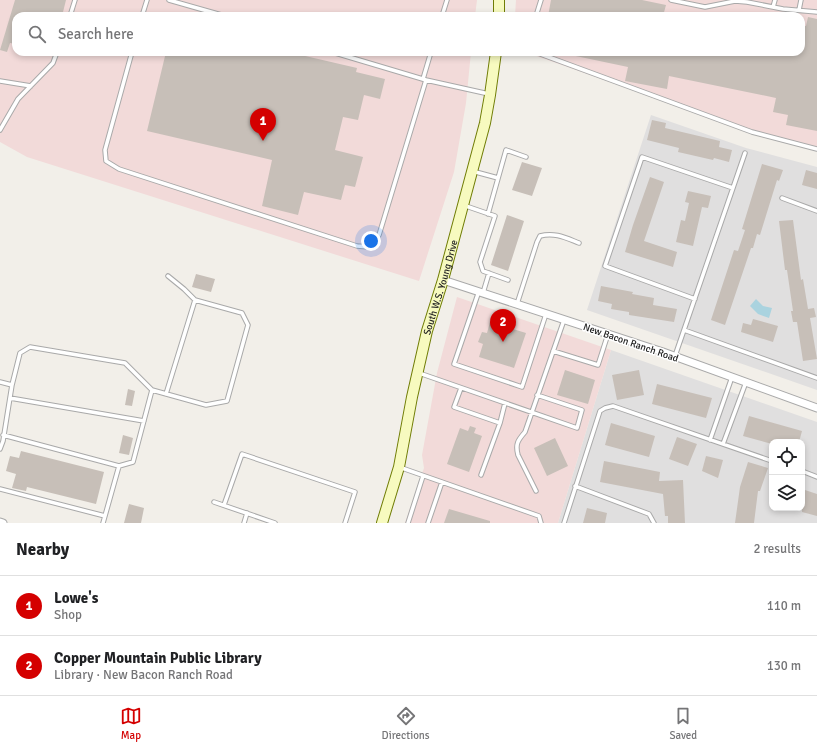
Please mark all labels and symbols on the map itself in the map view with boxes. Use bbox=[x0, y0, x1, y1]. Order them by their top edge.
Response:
pin: 1 bbox=[250, 108, 276, 141]
your location bbox=[361, 231, 381, 251]
street label: South W.S. Young Drive bbox=[421, 239, 461, 336]
pin: 2 bbox=[490, 309, 516, 342]
street label: New Bacon Ranch Road bbox=[581, 321, 680, 365]

